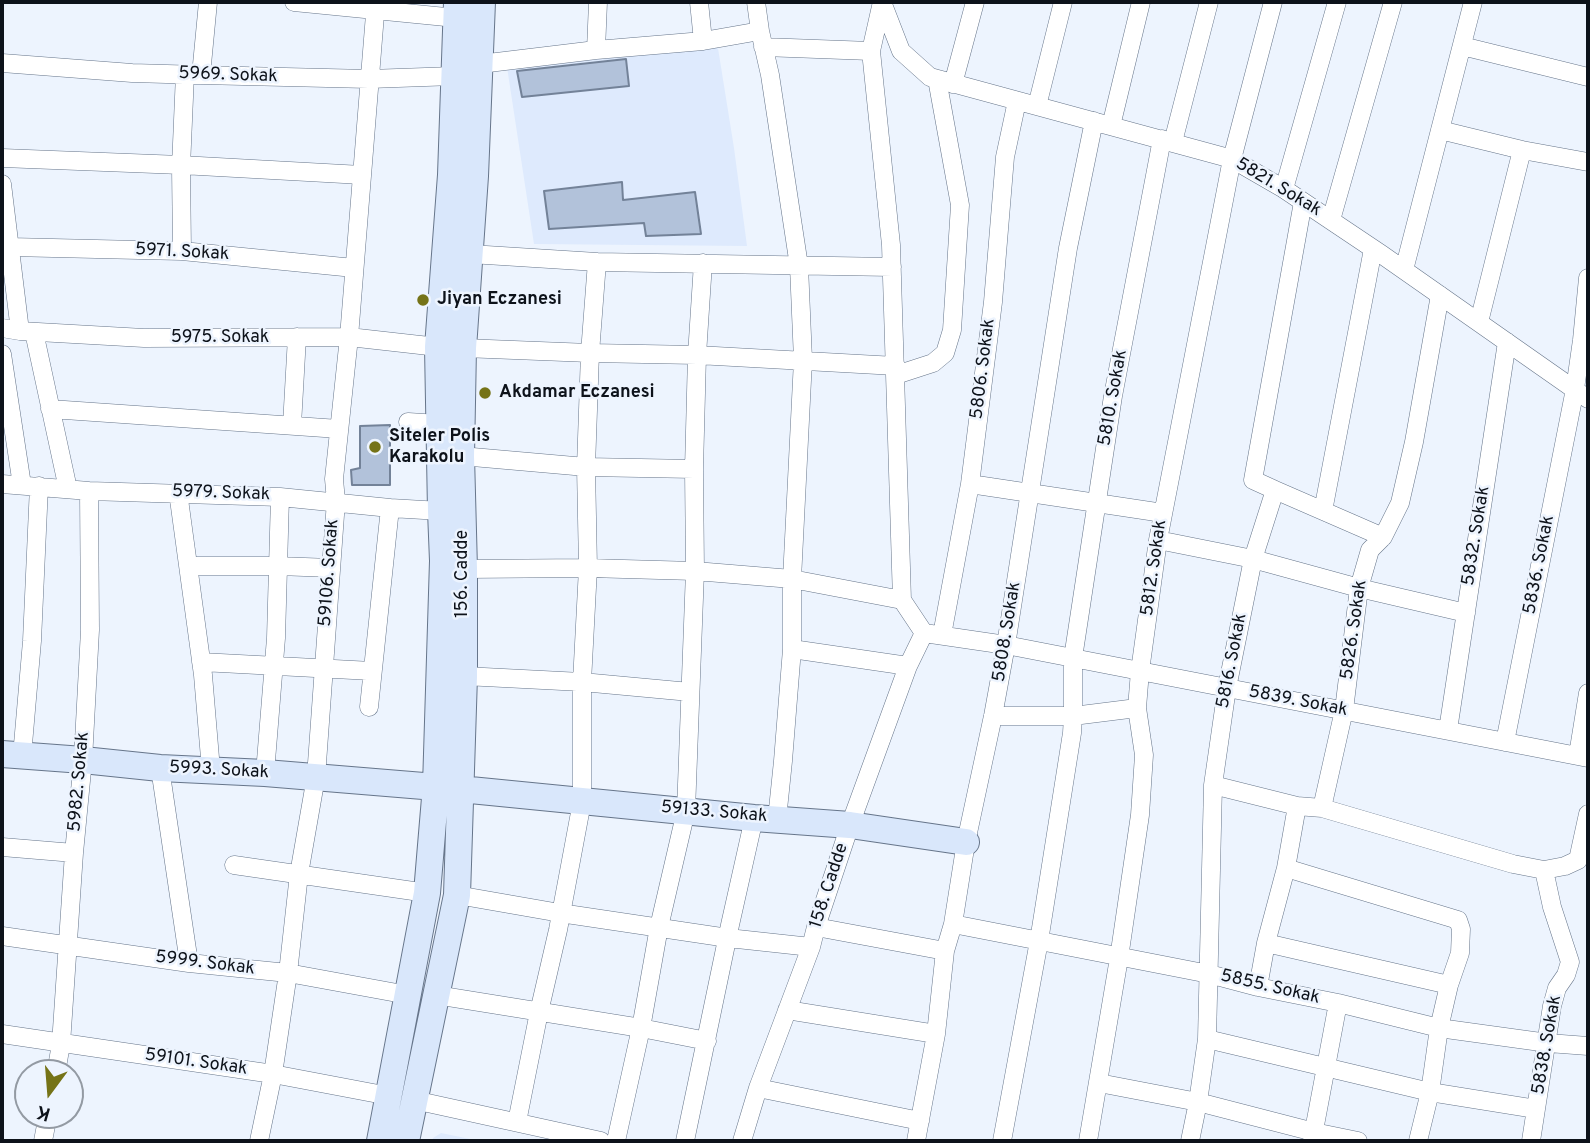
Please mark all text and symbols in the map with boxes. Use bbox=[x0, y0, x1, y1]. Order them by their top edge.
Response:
street label: 5969. Sokak bbox=[178, 63, 278, 89]
street label: 5821. Sokak bbox=[1231, 154, 1325, 222]
street label: 5971. Sokak bbox=[134, 240, 230, 266]
place label: Jiyan Eczanesi bbox=[437, 289, 562, 311]
marker: Jiyan Eczanesi bbox=[415, 292, 431, 308]
street label: 5806. Sokak bbox=[967, 317, 1001, 421]
street label: 5975. Sokak bbox=[171, 327, 269, 349]
street label: 5810. Sokak bbox=[1095, 348, 1133, 448]
place label: Akdamar Eczanesi bbox=[499, 382, 655, 404]
marker: Akdamar Eczanesi bbox=[477, 385, 493, 401]
place label: Siteler Polis Karakolu bbox=[389, 426, 490, 468]
marker: Siteler Polis Karakolu bbox=[367, 439, 383, 455]
street label: 5979. Sokak bbox=[172, 481, 270, 507]
street label: 5832. Sokak bbox=[1458, 485, 1496, 587]
street label: 5836. Sokak bbox=[1520, 514, 1560, 616]
street label: 59106. Sokak bbox=[315, 519, 345, 627]
street label: 5812. Sokak bbox=[1138, 519, 1172, 617]
street label: 156. Cadde bbox=[452, 530, 474, 618]
street label: 5826. Sokak bbox=[1337, 579, 1373, 681]
street label: 5808. Sokak bbox=[989, 580, 1027, 684]
street label: 5816. Sokak bbox=[1213, 612, 1253, 710]
street label: 5839. Sokak bbox=[1247, 682, 1349, 722]
street label: 5982. Sokak bbox=[65, 731, 95, 833]
street label: 5993. Sokak bbox=[168, 758, 270, 784]
street label: 59133. Sokak bbox=[660, 798, 768, 828]
street label: 158. Cadde bbox=[806, 841, 854, 931]
street label: 5999. Sokak bbox=[154, 947, 256, 981]
street label: 5855. Sokak bbox=[1218, 966, 1322, 1010]
street label: 5838. Sokak bbox=[1529, 993, 1567, 1097]
street label: 59101. Sokak bbox=[143, 1045, 249, 1081]
north arrow bbox=[14, 1059, 84, 1129]
text: K bbox=[34, 1099, 54, 1126]

